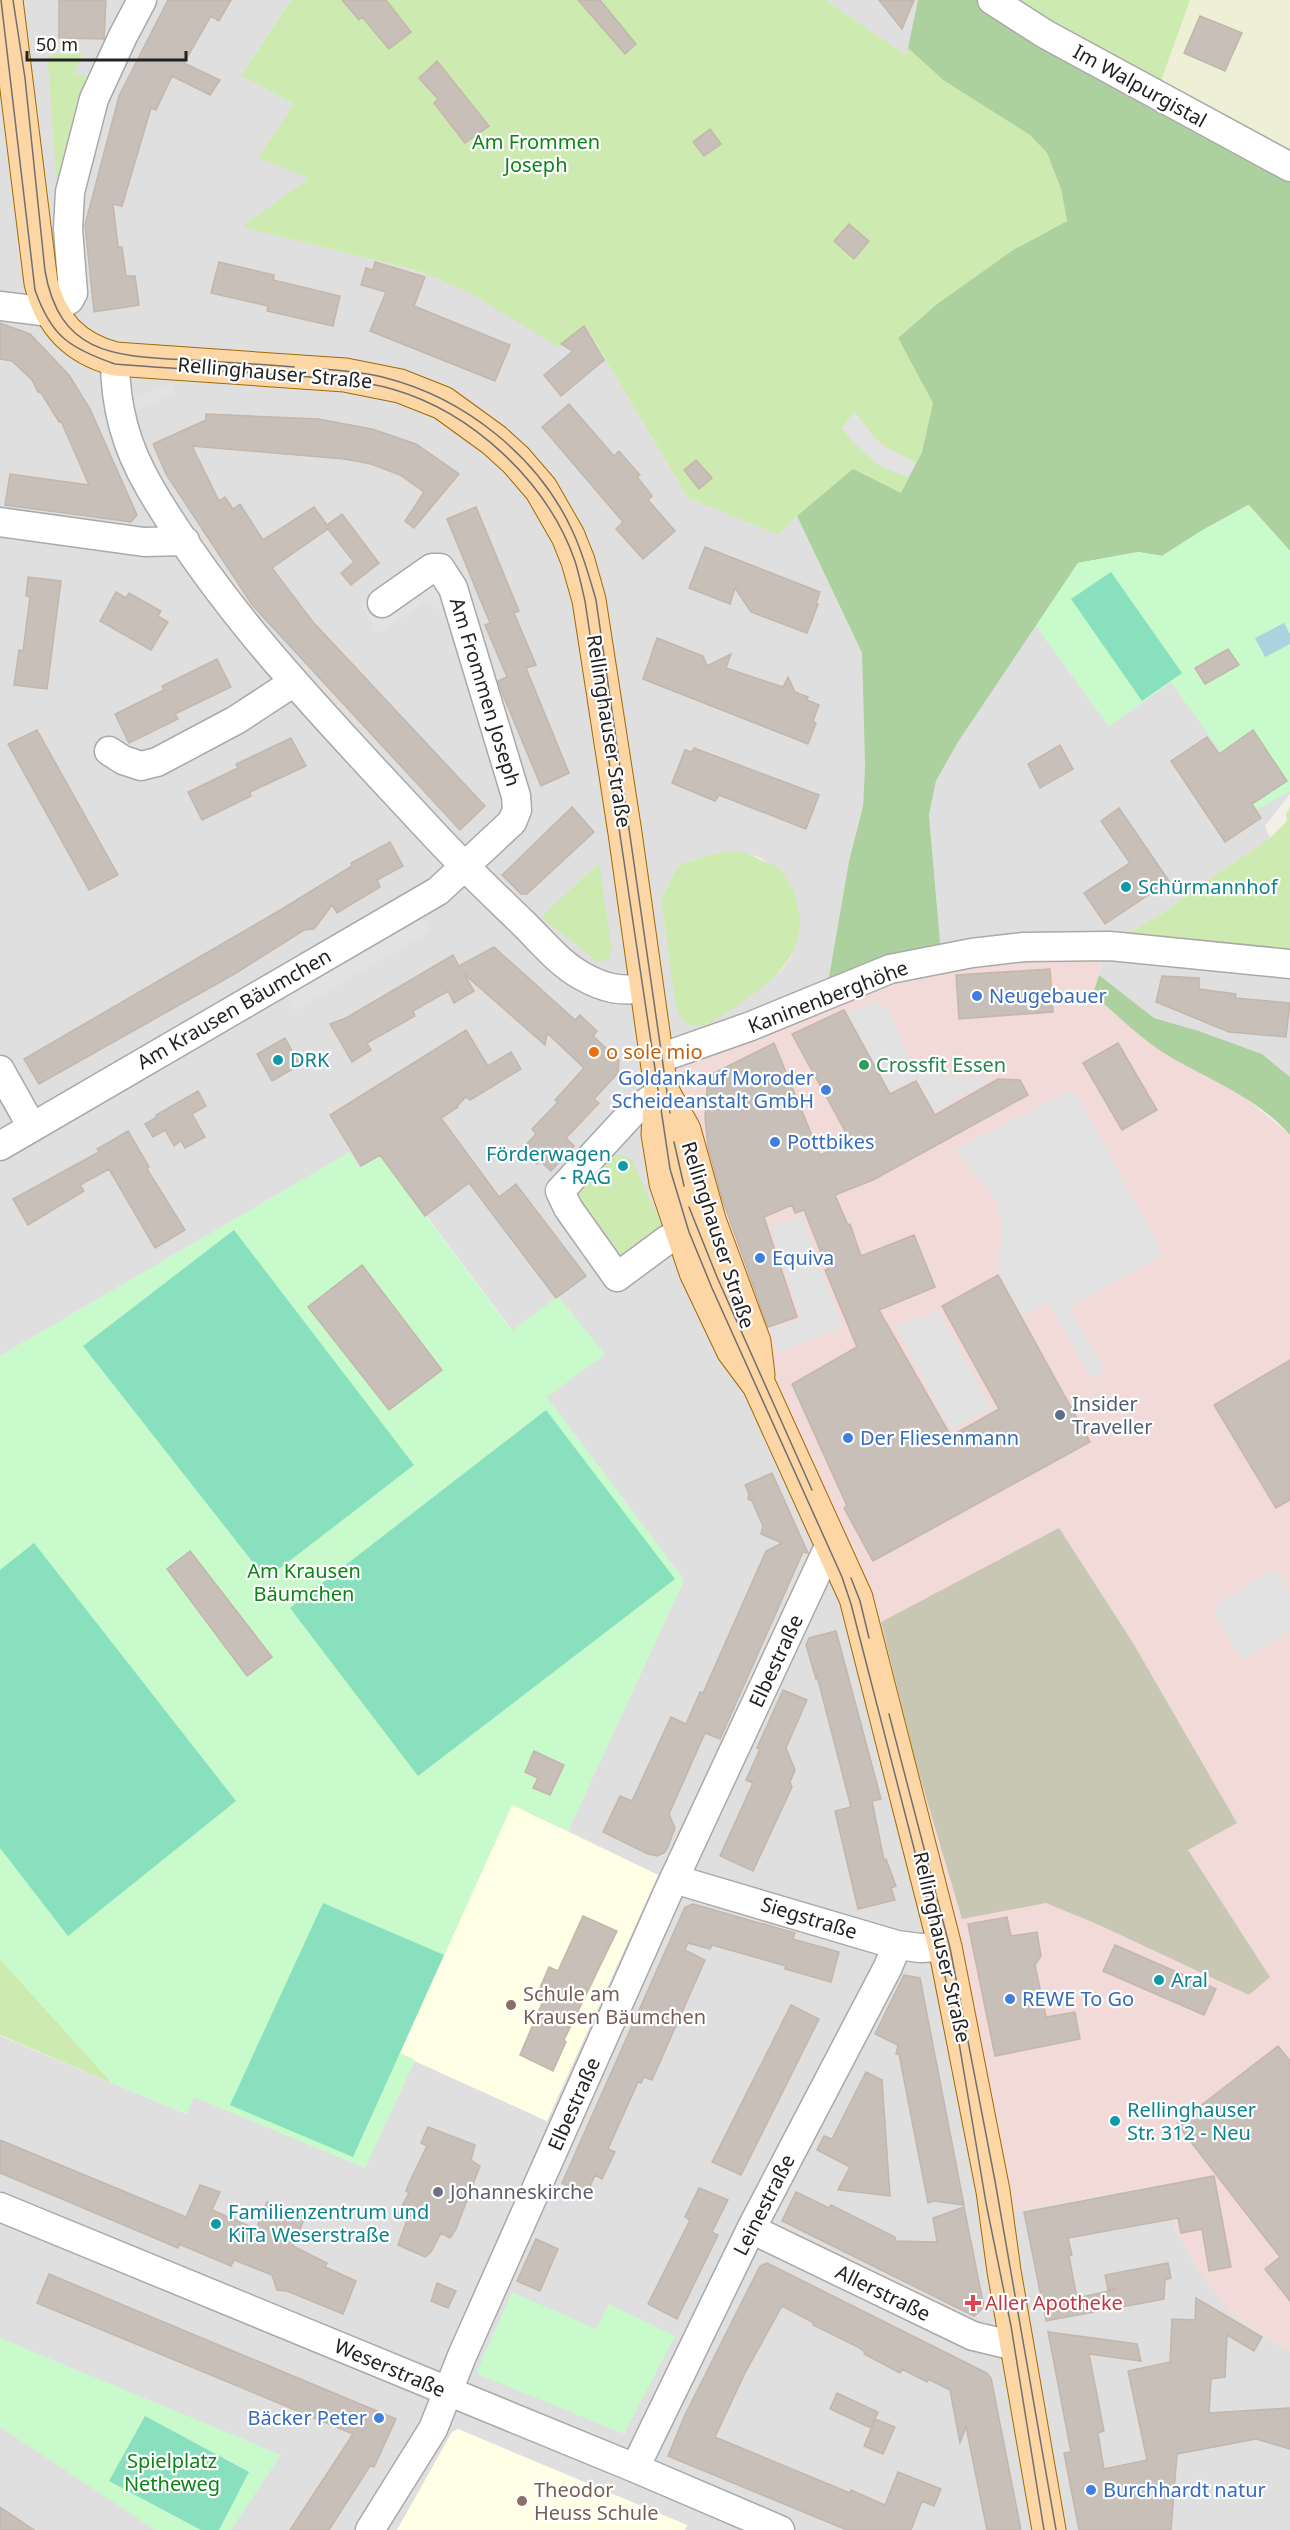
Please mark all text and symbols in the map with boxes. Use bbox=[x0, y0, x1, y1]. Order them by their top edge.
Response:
scale bar bbox=[27, 24, 186, 62]
text: 50 m bbox=[36, 32, 78, 56]
street label: Im Walpurgistal bbox=[1069, 38, 1212, 133]
park label: Am Frommen Joseph bbox=[472, 128, 600, 178]
street label: Rellinghauser Straße bbox=[177, 351, 374, 394]
street label: Am Frommen Joseph bbox=[444, 594, 527, 790]
street label: Rellinghauser Straße bbox=[581, 632, 638, 829]
place label: Schürmannhof bbox=[1138, 873, 1279, 900]
marker: Schürmannhof bbox=[1119, 880, 1133, 894]
street label: Am Krausen Bäumchen bbox=[132, 942, 336, 1075]
street label: Kaninenberghöhe bbox=[744, 954, 912, 1039]
place label: Neugebauer bbox=[989, 982, 1107, 1009]
marker: Neugebauer bbox=[970, 989, 984, 1003]
place label: o sole mio bbox=[606, 1038, 703, 1065]
marker: o sole mio bbox=[587, 1045, 601, 1059]
place label: DRK bbox=[290, 1046, 330, 1073]
place label: Crossfit Essen bbox=[876, 1051, 1006, 1078]
marker: DRK bbox=[271, 1053, 285, 1067]
marker: Crossfit Essen bbox=[857, 1058, 871, 1072]
place label: Goldankauf Moroder Scheideanstalt GmbH bbox=[611, 1064, 814, 1114]
marker: Goldankauf Moroder Scheideanstalt GmbH bbox=[819, 1083, 833, 1097]
place label: Pottbikes bbox=[787, 1128, 875, 1155]
marker: Pottbikes bbox=[768, 1135, 782, 1149]
street label: Rellinghauser Straße bbox=[675, 1138, 761, 1332]
place label: Förderwagen - RAG bbox=[486, 1140, 611, 1190]
marker: Förderwagen - RAG bbox=[616, 1159, 630, 1173]
place label: Equiva bbox=[772, 1244, 834, 1271]
marker: Equiva bbox=[753, 1251, 767, 1265]
place label: Insider Traveller bbox=[1072, 1390, 1153, 1440]
marker: Insider Traveller bbox=[1053, 1408, 1067, 1422]
place label: Der Fliesenmann bbox=[860, 1424, 1019, 1451]
marker: Der Fliesenmann bbox=[841, 1431, 855, 1445]
park label: Am Krausen Bäumchen bbox=[247, 1557, 361, 1607]
street label: Elbestraße bbox=[742, 1610, 809, 1712]
street label: Rellinghauser Straße bbox=[907, 1849, 978, 2045]
street label: Siegstraße bbox=[758, 1890, 861, 1945]
place label: Aral bbox=[1171, 1966, 1208, 1993]
marker: Aral bbox=[1152, 1973, 1166, 1987]
place label: Schule am Krausen Bäumchen bbox=[523, 1980, 706, 2030]
place label: REWE To Go bbox=[1022, 1985, 1134, 2012]
marker: REWE To Go bbox=[1003, 1992, 1017, 2006]
marker: Schule am Krausen Bäumchen bbox=[504, 1998, 518, 2012]
street label: Elbestraße bbox=[541, 2053, 606, 2155]
place label: Rellinghauser Str. 312 - Neu bbox=[1127, 2096, 1256, 2146]
marker: Rellinghauser Str. 312 - Neu bbox=[1108, 2114, 1122, 2128]
street label: Leinestraße bbox=[726, 2149, 801, 2260]
place label: Johanneskirche bbox=[448, 2178, 594, 2205]
marker: Johanneskirche bbox=[431, 2185, 445, 2199]
place label: Familienzentrum und KiTa Weserstraße bbox=[228, 2198, 429, 2248]
marker: Familienzentrum und KiTa Weserstraße bbox=[209, 2217, 223, 2231]
street label: Allerstraße bbox=[831, 2258, 935, 2327]
place label: Aller Apotheke bbox=[985, 2289, 1123, 2316]
marker: Aller Apotheke bbox=[966, 2296, 980, 2310]
street label: Weserstraße bbox=[330, 2332, 450, 2403]
place label: Bäcker Peter bbox=[248, 2404, 367, 2431]
marker: Bäcker Peter bbox=[372, 2411, 386, 2425]
park label: Spielplatz Netheweg bbox=[124, 2447, 220, 2497]
place label: Theodor Heuss Schule bbox=[534, 2476, 659, 2526]
place label: Burchhardt natur bbox=[1103, 2476, 1266, 2503]
marker: Burchhardt natur bbox=[1084, 2483, 1098, 2497]
marker: Theodor Heuss Schule bbox=[515, 2494, 529, 2508]

